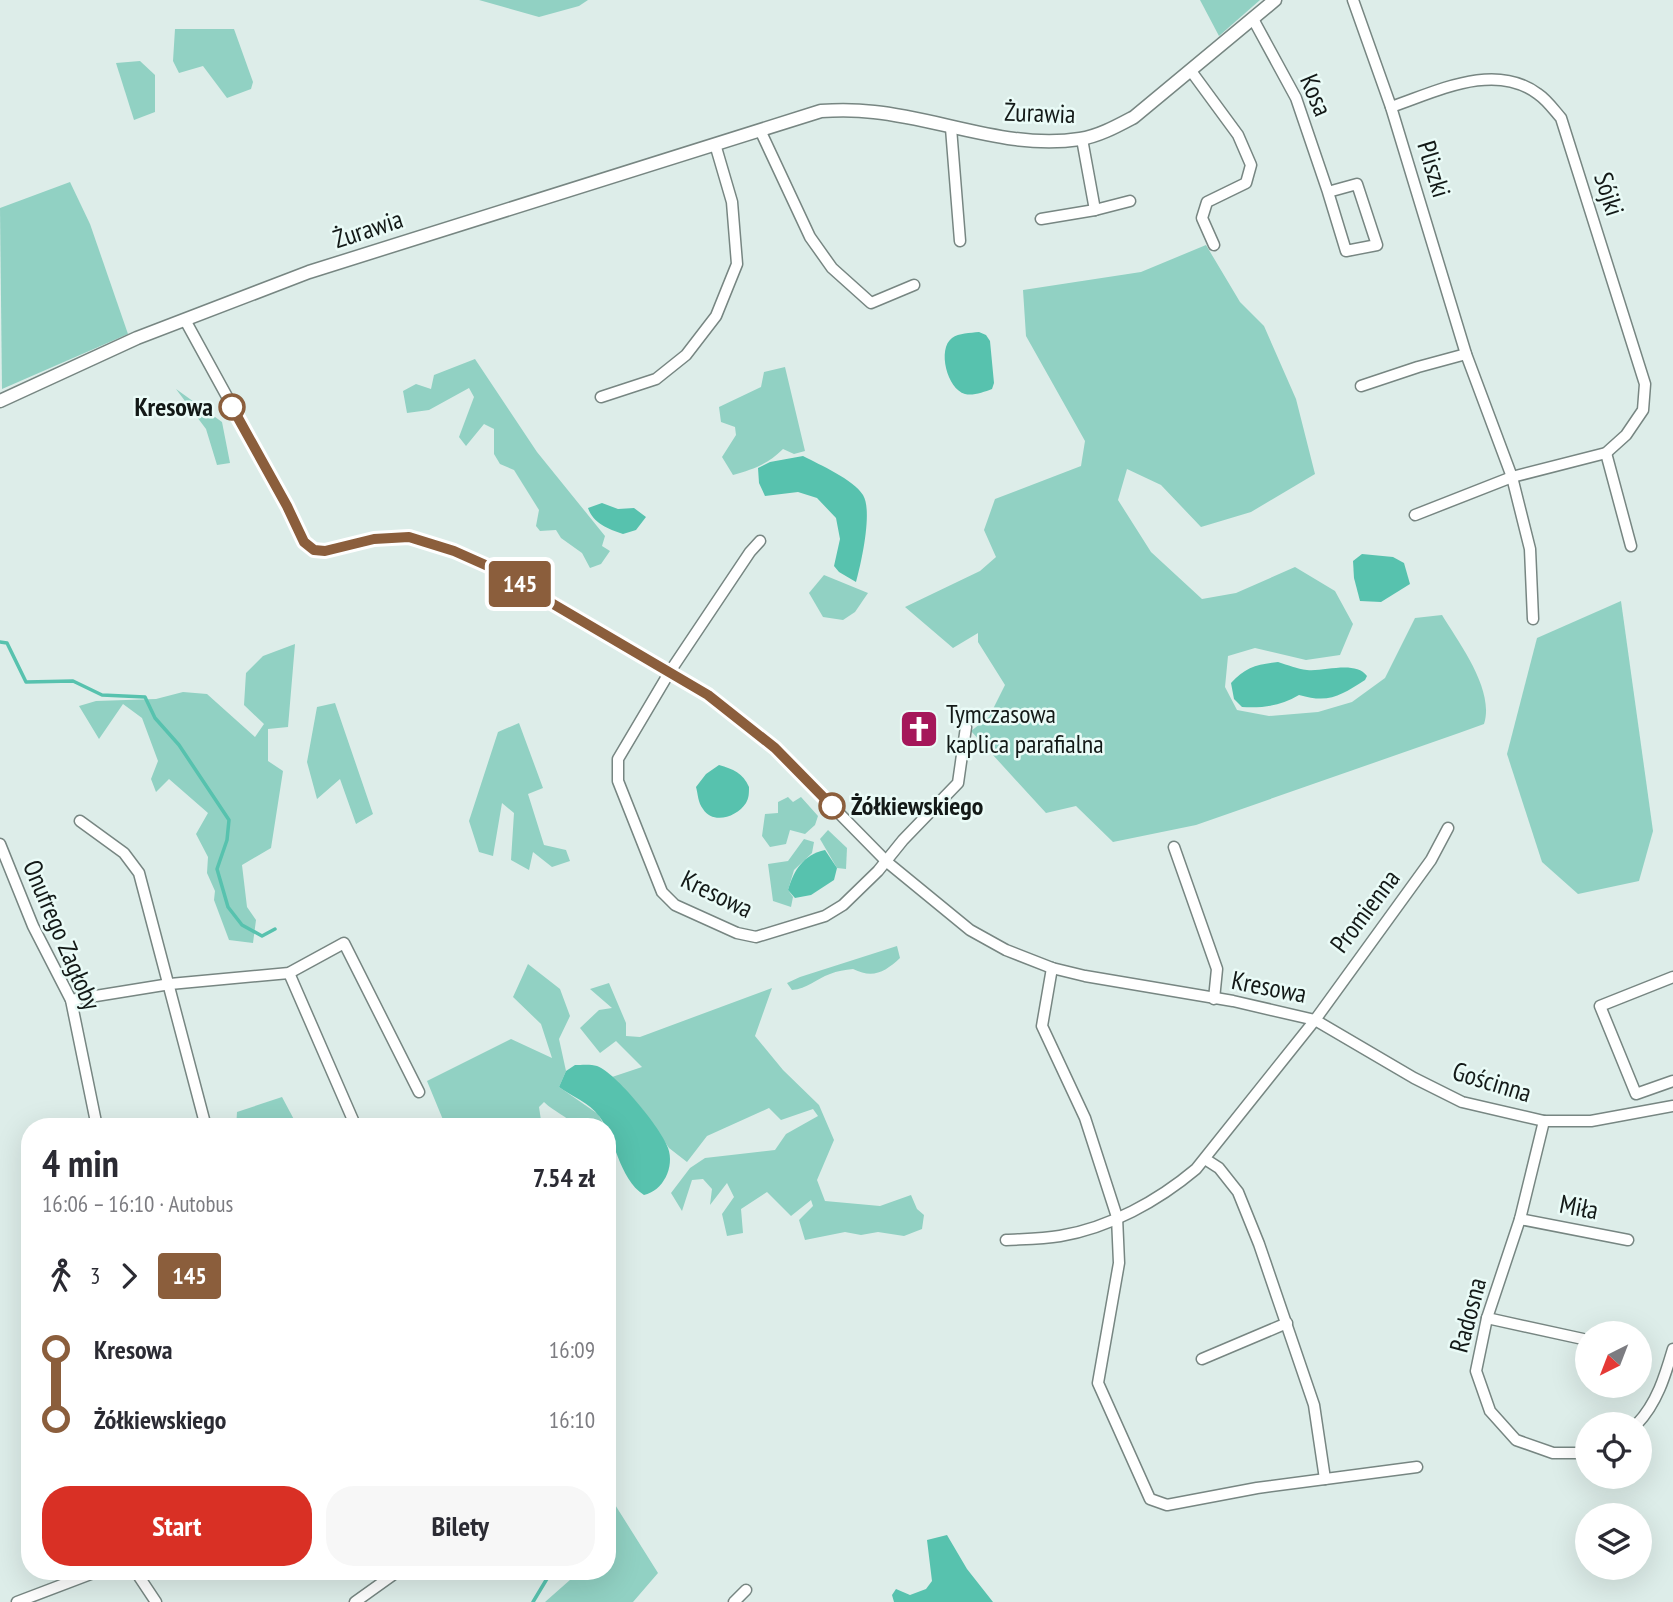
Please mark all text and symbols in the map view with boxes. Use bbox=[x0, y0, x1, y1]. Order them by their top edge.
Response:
street label: Kosa bbox=[1293, 69, 1340, 121]
street label: Żurawia bbox=[1004, 95, 1076, 130]
street label: Pliszki bbox=[1410, 137, 1459, 201]
street label: Sójki bbox=[1587, 168, 1632, 220]
street label: Żurawia bbox=[329, 202, 407, 255]
place label: Kresowa bbox=[134, 390, 213, 423]
marker: Kresowa bbox=[219, 394, 245, 420]
line badge: 145 bbox=[480, 561, 560, 607]
text: 145 bbox=[503, 568, 537, 599]
place label: Tymczasowa kaplica parafialna bbox=[946, 697, 1104, 760]
church icon: Tymczasowa kaplica parafialna bbox=[898, 708, 940, 750]
place label: Żółkiewskiego bbox=[851, 789, 983, 822]
marker: Żółkiewskiego bbox=[819, 793, 845, 819]
street label: Onufrego Zagłoby bbox=[16, 855, 109, 1015]
street label: Kresowa bbox=[676, 862, 758, 925]
street label: Promienna bbox=[1323, 862, 1407, 959]
street label: Kresowa bbox=[1229, 963, 1309, 1010]
street label: Gościnna bbox=[1449, 1054, 1536, 1109]
text: 4 min bbox=[42, 1138, 119, 1187]
text: 7.54 zł bbox=[533, 1161, 595, 1194]
street label: Miła bbox=[1557, 1187, 1601, 1226]
text: 16:06 – 16:10 · Autobus bbox=[42, 1189, 233, 1218]
icon: walk bbox=[42, 1257, 80, 1295]
icon: forward bbox=[110, 1257, 148, 1295]
text: 145 bbox=[172, 1260, 207, 1291]
text: 3 bbox=[90, 1261, 100, 1290]
street label: Radosna bbox=[1442, 1274, 1493, 1356]
north arrow bbox=[1575, 1321, 1652, 1398]
map controls bbox=[1575, 1321, 1652, 1580]
text: Kresowa bbox=[94, 1333, 173, 1366]
text: 16:09 bbox=[549, 1335, 595, 1364]
text: Żółkiewskiego bbox=[94, 1403, 226, 1436]
text: 16:10 bbox=[549, 1405, 595, 1434]
button: locate bbox=[1575, 1412, 1652, 1489]
button: Start bbox=[42, 1486, 312, 1566]
button: Bilety bbox=[326, 1486, 595, 1566]
button: layers bbox=[1575, 1503, 1652, 1580]

